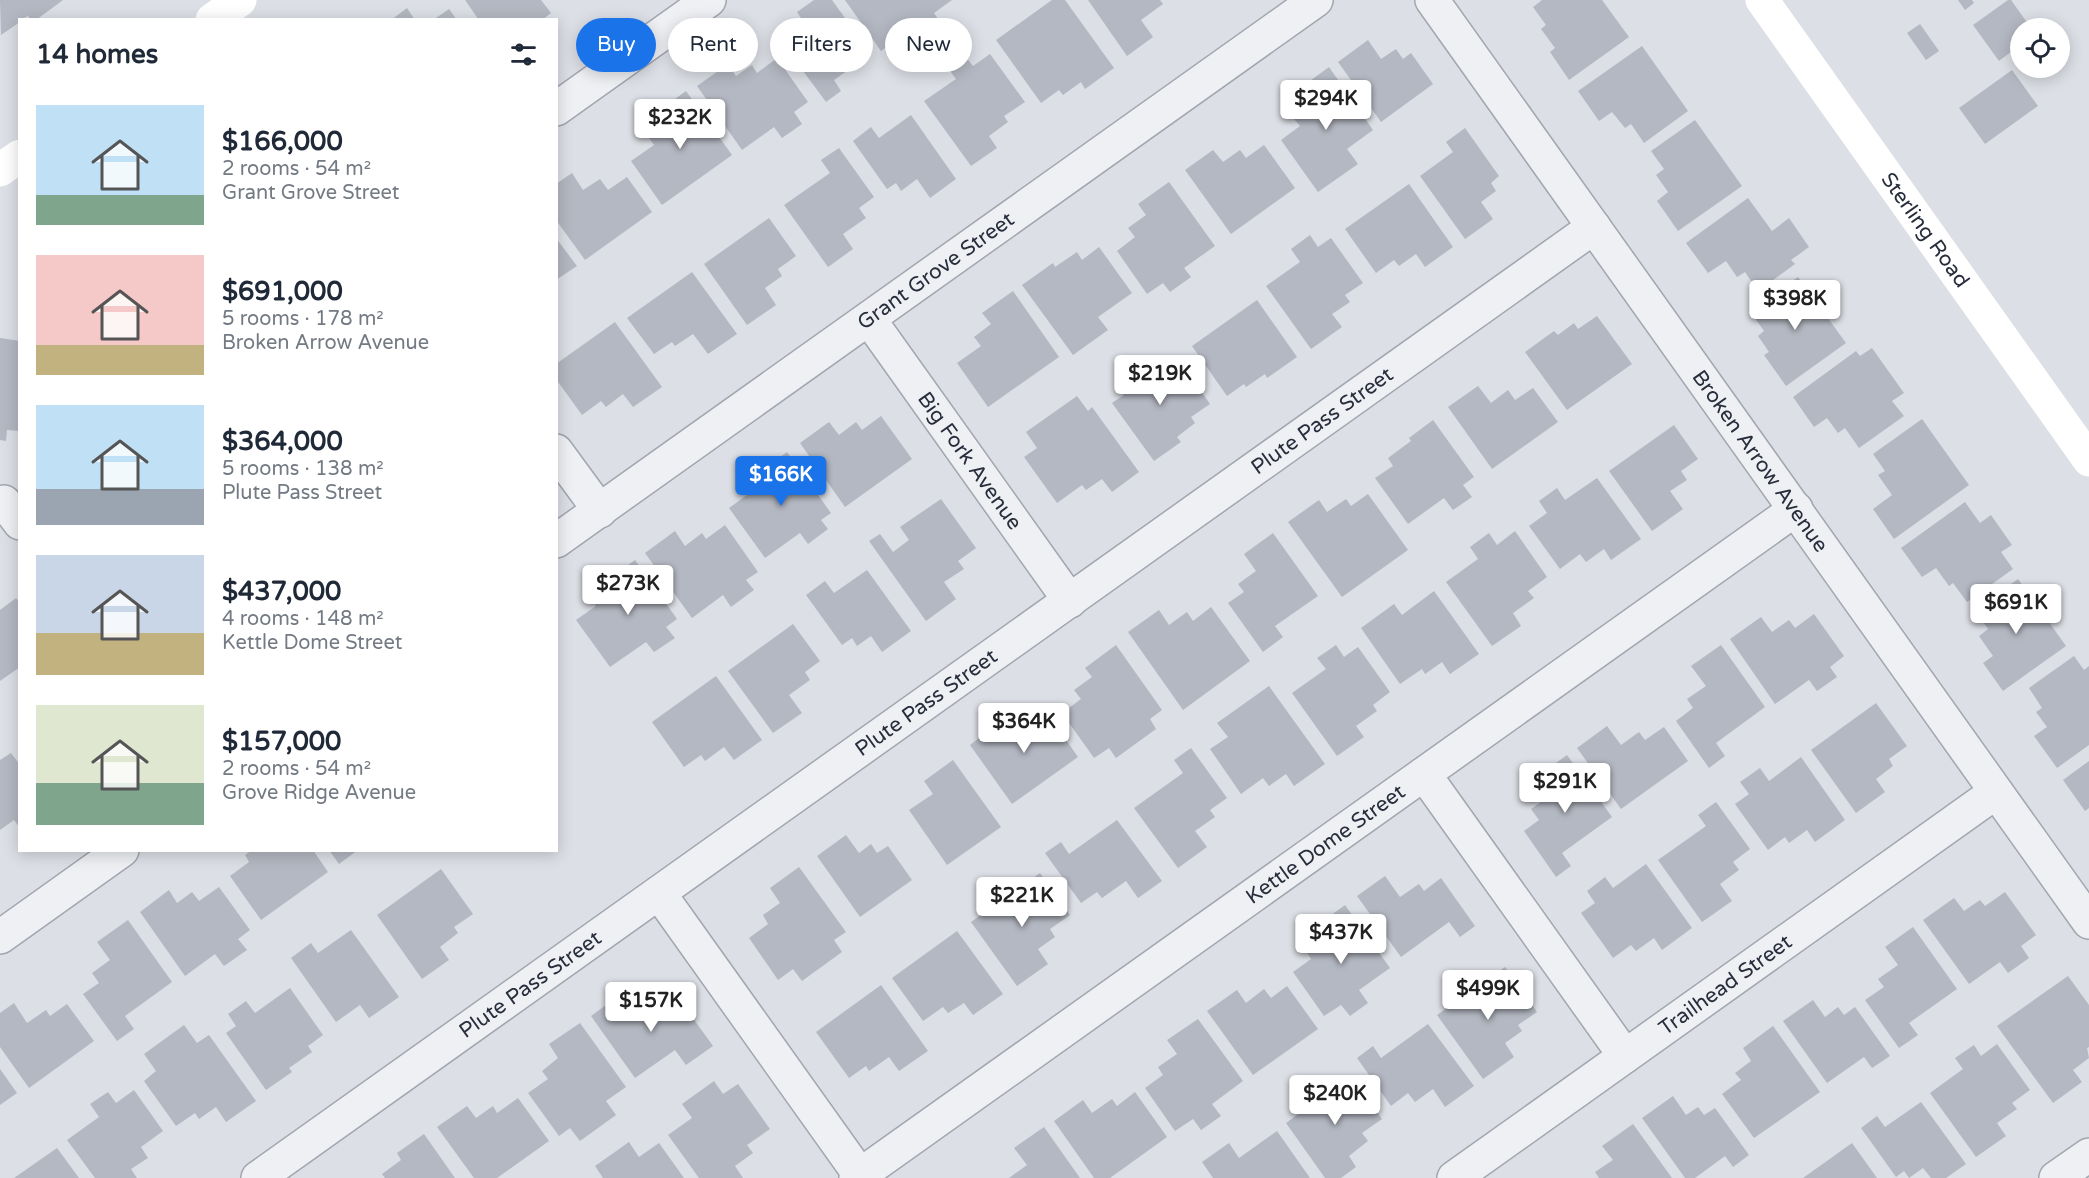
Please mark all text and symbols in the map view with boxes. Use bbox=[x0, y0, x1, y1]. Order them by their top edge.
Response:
chip: Buy bbox=[576, 18, 656, 72]
chip: Rent bbox=[668, 18, 758, 72]
chip: Filters bbox=[770, 18, 873, 72]
chip: New bbox=[885, 18, 972, 72]
map controls bbox=[2010, 18, 2070, 78]
button: locate bbox=[2010, 18, 2070, 78]
icon: filters bbox=[507, 38, 540, 71]
text: 14 homes bbox=[36, 39, 158, 70]
pin: $294K bbox=[1284, 80, 1368, 131]
text: $294K bbox=[1294, 87, 1358, 111]
pin: $232K bbox=[638, 99, 722, 150]
text: $232K bbox=[648, 106, 712, 130]
text: $166,000 bbox=[222, 126, 343, 157]
icon: home bbox=[84, 129, 156, 201]
text: 2 rooms · 54 m² bbox=[222, 157, 371, 181]
street label: Sterling Road bbox=[1876, 168, 1974, 292]
text: Grant Grove Street bbox=[222, 181, 399, 205]
street label: Grant Grove Street bbox=[853, 207, 1019, 335]
text: $691,000 bbox=[222, 276, 343, 307]
icon: home bbox=[84, 279, 156, 351]
pin: $398K bbox=[1753, 280, 1837, 331]
text: $398K bbox=[1763, 287, 1827, 311]
text: 5 rooms · 178 m² bbox=[222, 307, 384, 331]
text: Broken Arrow Avenue bbox=[222, 331, 429, 355]
pin: $219K bbox=[1118, 355, 1202, 406]
text: $219K bbox=[1128, 362, 1192, 386]
street label: Plute Pass Street bbox=[1246, 362, 1398, 480]
street label: Broken Arrow Avenue bbox=[1687, 365, 1833, 557]
street label: Big Fork Avenue bbox=[912, 387, 1027, 535]
text: $364,000 bbox=[222, 426, 343, 457]
icon: home bbox=[84, 429, 156, 501]
pin: $166K bbox=[739, 456, 823, 507]
text: 5 rooms · 138 m² bbox=[222, 457, 384, 481]
text: $166K bbox=[749, 463, 813, 487]
text: Plute Pass Street bbox=[222, 481, 382, 505]
pin: $273K bbox=[586, 565, 670, 616]
text: $273K bbox=[596, 572, 660, 596]
text: $437,000 bbox=[222, 576, 341, 607]
icon: home bbox=[84, 579, 156, 651]
pin: $691K bbox=[1974, 584, 2058, 635]
text: $691K bbox=[1984, 591, 2048, 615]
text: 4 rooms · 148 m² bbox=[222, 607, 384, 631]
text: Kettle Dome Street bbox=[222, 631, 402, 655]
street label: Plute Pass Street bbox=[850, 644, 1002, 762]
pin: $364K bbox=[982, 703, 1066, 754]
text: $364K bbox=[992, 710, 1056, 734]
text: $157,000 bbox=[222, 726, 341, 757]
icon: home bbox=[84, 729, 156, 801]
text: 2 rooms · 54 m² bbox=[222, 757, 371, 781]
pin: $291K bbox=[1523, 763, 1607, 814]
text: $291K bbox=[1533, 770, 1597, 794]
street label: Kettle Dome Street bbox=[1241, 779, 1410, 910]
text: Grove Ridge Avenue bbox=[222, 781, 416, 805]
pin: $221K bbox=[980, 877, 1064, 928]
text: $221K bbox=[990, 884, 1054, 908]
pin: $437K bbox=[1299, 914, 1383, 965]
text: $437K bbox=[1309, 921, 1373, 945]
street label: Plute Pass Street bbox=[455, 926, 606, 1044]
street label: Trailhead Street bbox=[1654, 929, 1797, 1041]
pin: $499K bbox=[1446, 970, 1530, 1021]
text: $499K bbox=[1456, 977, 1520, 1001]
pin: $157K bbox=[609, 982, 693, 1033]
text: $157K bbox=[619, 989, 683, 1013]
pin: $240K bbox=[1293, 1075, 1377, 1126]
text: $240K bbox=[1303, 1082, 1367, 1106]

